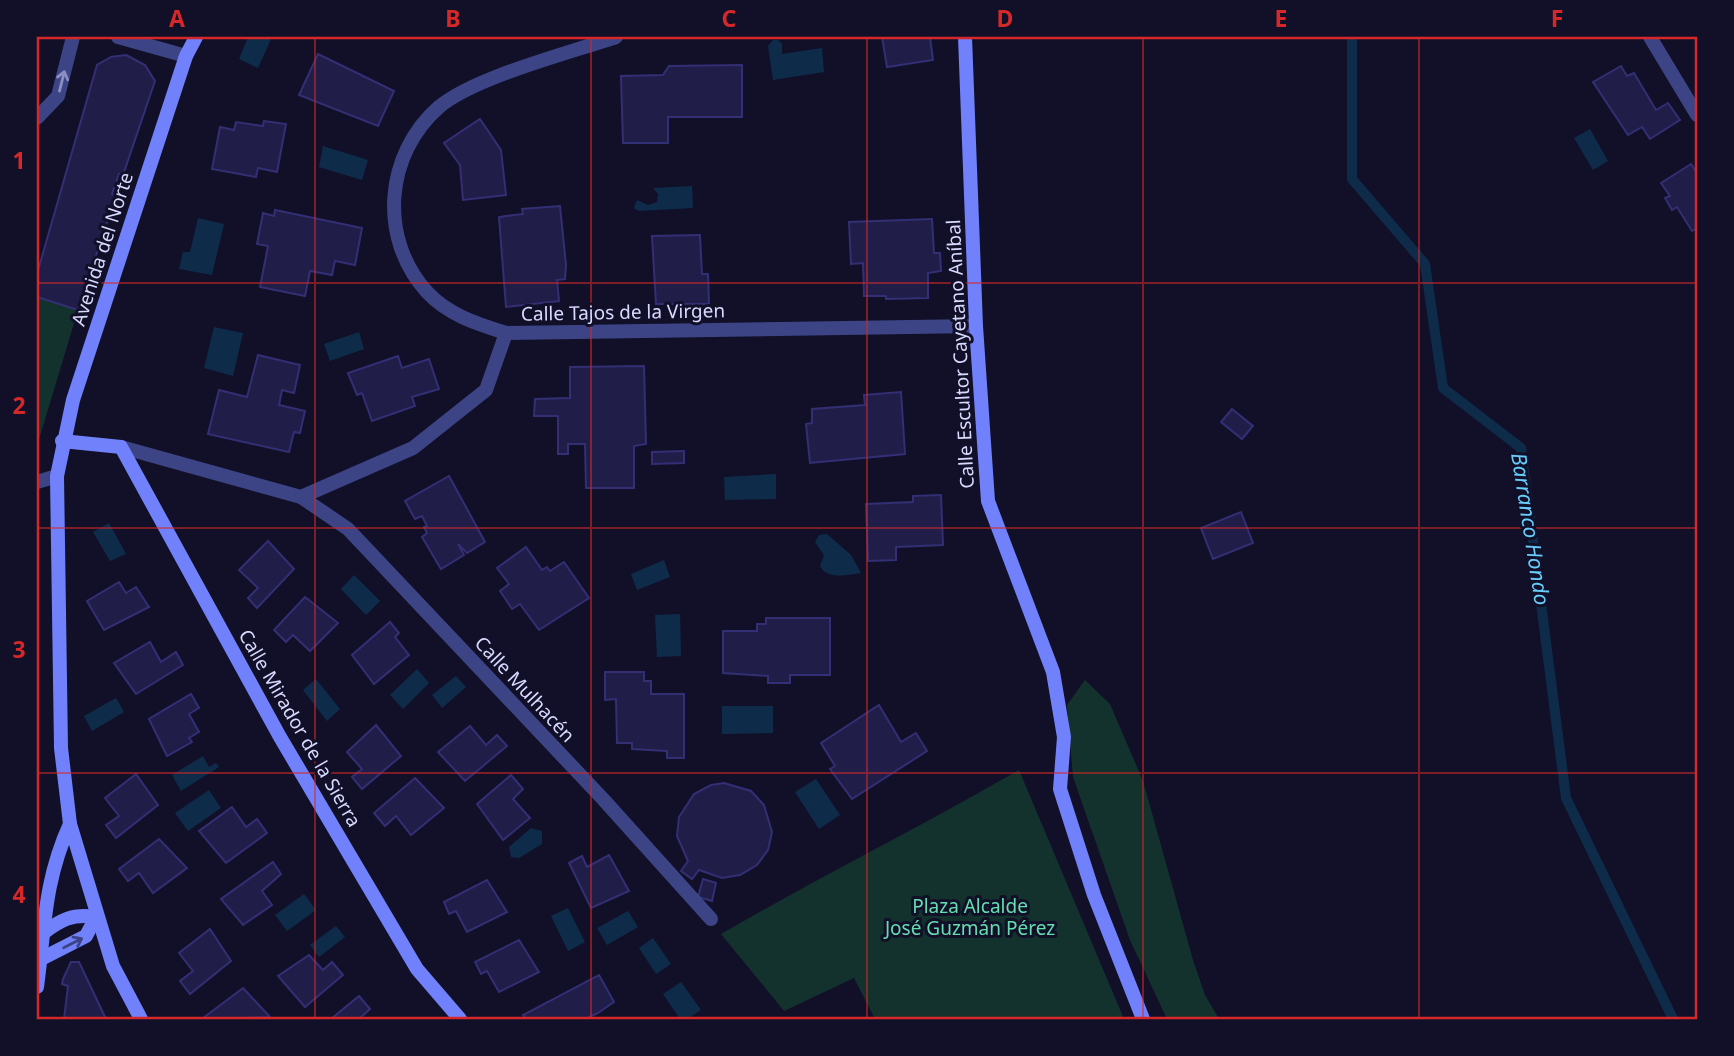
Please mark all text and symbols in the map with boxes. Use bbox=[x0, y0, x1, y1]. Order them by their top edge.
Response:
text: A bbox=[169, 2, 185, 34]
text: B bbox=[445, 2, 461, 34]
text: C bbox=[722, 2, 737, 34]
text: D bbox=[997, 2, 1013, 34]
text: E bbox=[1275, 2, 1287, 34]
text: F bbox=[1551, 2, 1563, 34]
one-way arrow bbox=[56, 70, 69, 93]
text: 1 bbox=[12, 144, 26, 176]
street label: Avenida del Norte bbox=[65, 169, 139, 329]
street label: Calle Escultor Cayetano Aníbal bbox=[940, 219, 980, 489]
street label: Calle Tajos de la Virgen bbox=[521, 297, 725, 327]
text: 2 bbox=[12, 389, 26, 421]
water label: Barranco Hondo bbox=[1505, 451, 1557, 607]
street label: Calle Mirador de la Sierra bbox=[233, 624, 367, 832]
street label: Calle Mulhacén bbox=[469, 630, 581, 748]
text: 3 bbox=[12, 633, 26, 665]
text: 4 bbox=[12, 878, 26, 910]
park label: Plaza Alcalde José Guzmán Pérez bbox=[883, 893, 1055, 941]
one-way arrow bbox=[62, 935, 83, 949]

